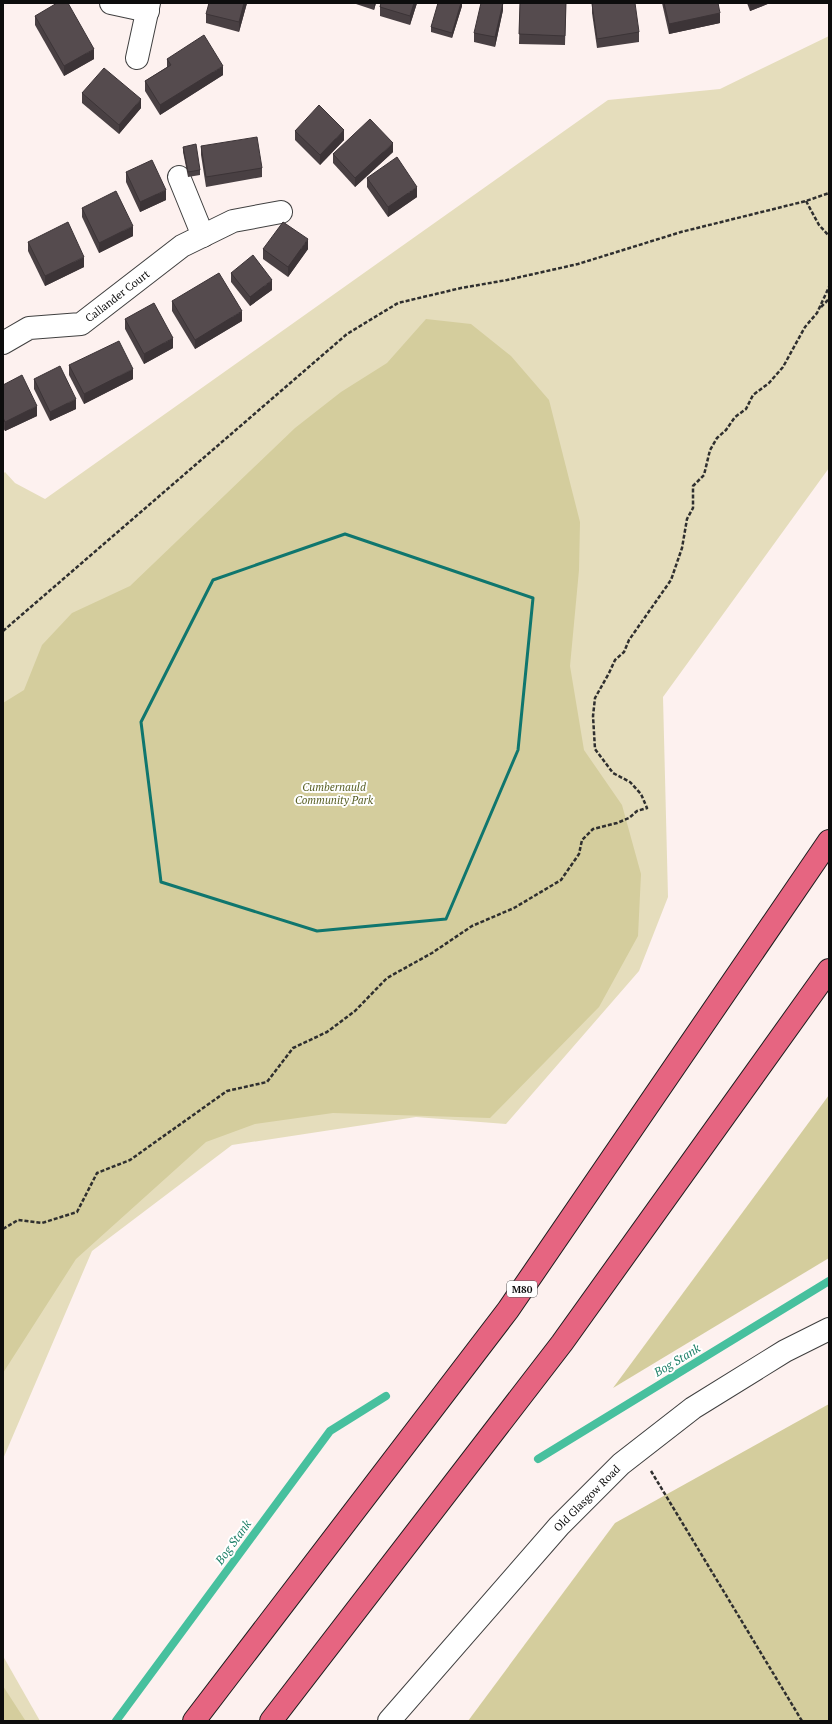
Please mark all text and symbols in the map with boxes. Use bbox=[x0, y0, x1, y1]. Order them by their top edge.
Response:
street label: Callander Court bbox=[82, 267, 152, 325]
park label: Cumbernauld Community Park bbox=[295, 780, 374, 807]
road number: M80 bbox=[507, 1281, 537, 1297]
water label: Bog Stank bbox=[650, 1340, 703, 1380]
street label: Old Glasgow Road bbox=[550, 1462, 623, 1534]
water label: Bog Stank bbox=[211, 1517, 254, 1568]

